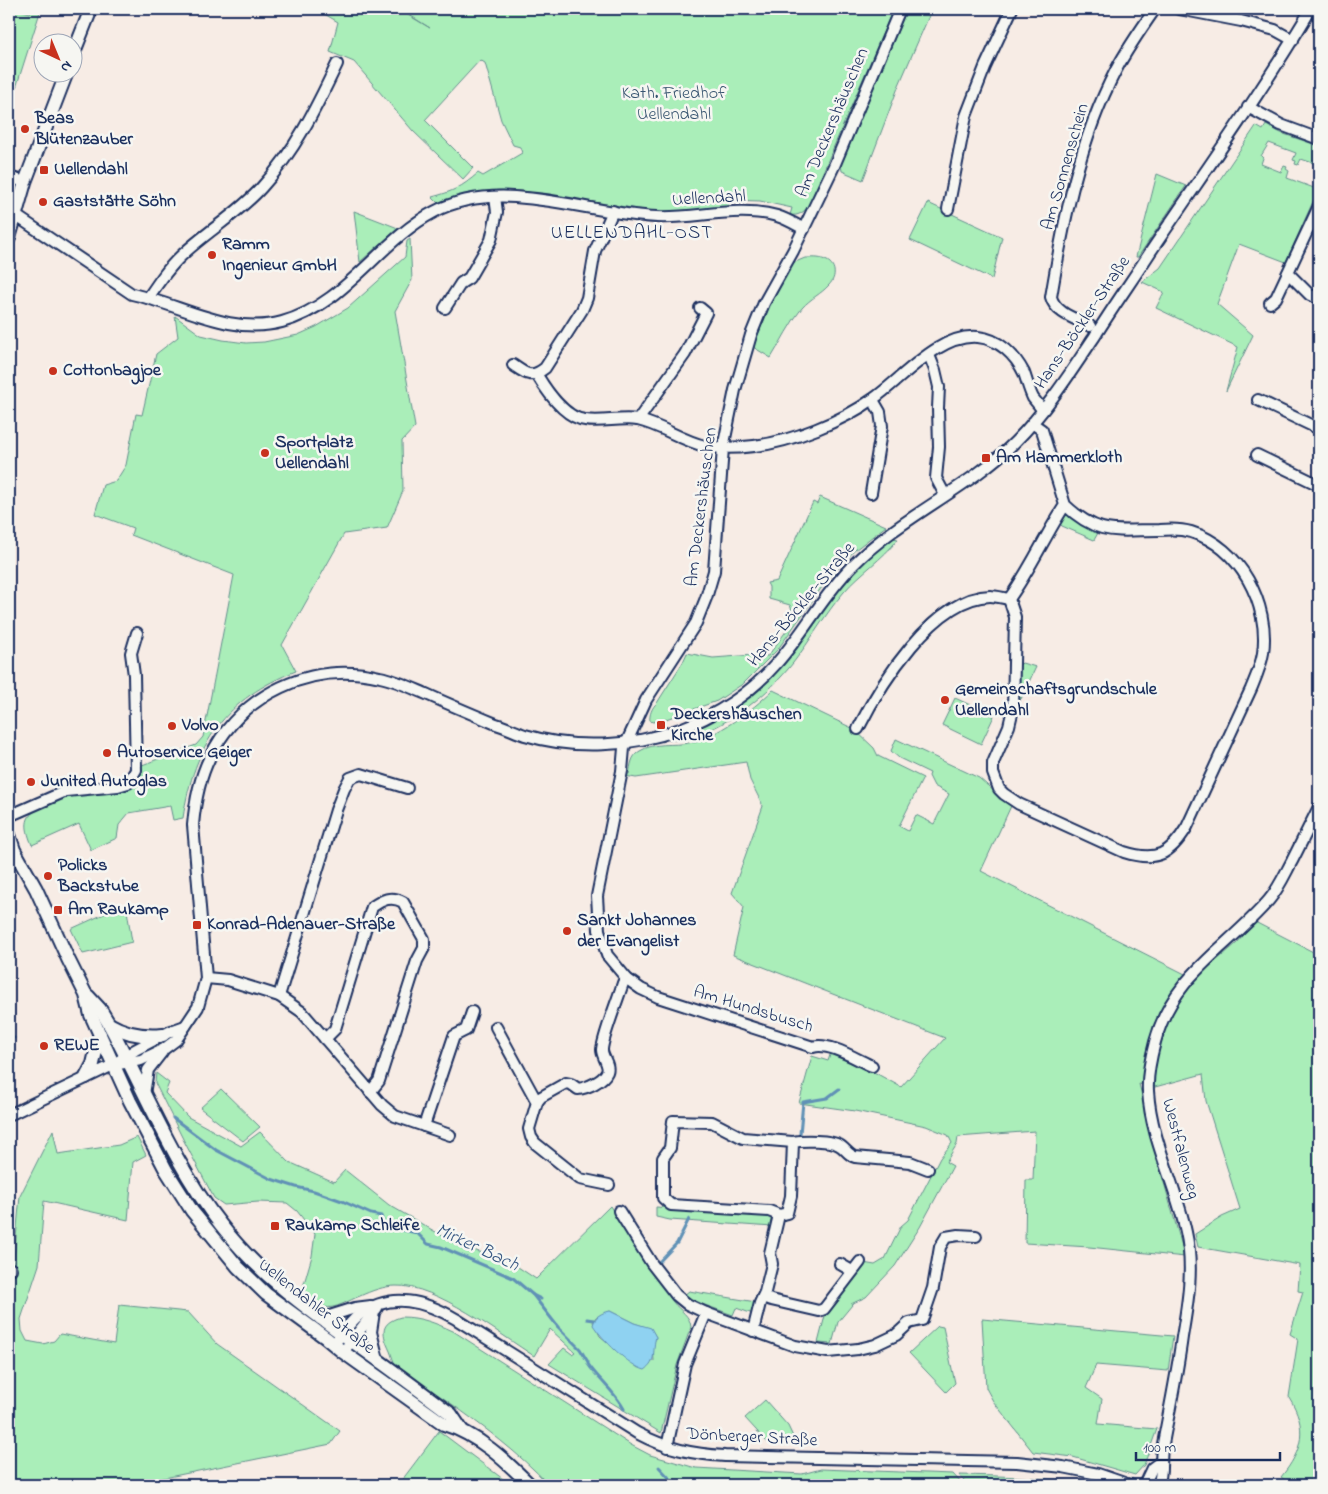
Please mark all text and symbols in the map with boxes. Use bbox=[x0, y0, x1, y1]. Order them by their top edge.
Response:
north arrow bbox=[32, 32, 82, 82]
street label: Am Deckershäuschen bbox=[790, 44, 876, 202]
text: N bbox=[55, 55, 77, 77]
park label: Kath. Friedhof Uellendahl bbox=[622, 81, 727, 128]
street label: Am Sonnenschein bbox=[1035, 100, 1097, 234]
place label: Beas Blütenzauber bbox=[34, 106, 133, 153]
marker: Beas Blütenzauber bbox=[19, 123, 31, 135]
place label: Uellendahl bbox=[54, 157, 128, 183]
marker: Uellendahl bbox=[38, 164, 50, 176]
street label: Uellendahl bbox=[671, 184, 747, 214]
place label: Gaststätte Söhn bbox=[53, 189, 176, 215]
marker: Gaststätte Söhn bbox=[37, 196, 49, 208]
district label: UELLENDAHL-OST bbox=[551, 220, 713, 247]
place label: Ramm Ingenieur GmbH bbox=[222, 232, 337, 280]
marker: Ramm Ingenieur GmbH bbox=[206, 249, 218, 261]
street label: Hans-Böckler-Straße bbox=[1029, 250, 1138, 395]
place label: Cottonbagjoe bbox=[63, 358, 162, 385]
marker: Cottonbagjoe bbox=[47, 365, 59, 377]
street label: Am Deckershäuschen bbox=[679, 426, 725, 588]
place label: Sportplatz Uellendahl bbox=[275, 430, 353, 477]
place label: Am Hammerkloth bbox=[996, 445, 1123, 471]
marker: Sportplatz Uellendahl bbox=[259, 447, 271, 459]
marker: Am Hammerkloth bbox=[980, 452, 992, 464]
street label: Hans-Böckler-Straße bbox=[742, 536, 863, 673]
place label: Gemeinschaftsgrundschule Uellendahl bbox=[955, 677, 1158, 724]
marker: Gemeinschaftsgrundschule Uellendahl bbox=[939, 694, 951, 706]
place label: Deckershäuschen Kirche bbox=[670, 702, 802, 749]
place label: Volvo bbox=[181, 713, 219, 739]
marker: Deckershäuschen Kirche bbox=[655, 719, 667, 731]
marker: Volvo bbox=[166, 720, 178, 732]
place label: Autoservice Geiger bbox=[117, 740, 252, 767]
marker: Autoservice Geiger bbox=[101, 747, 113, 759]
place label: Junited Autoglas bbox=[41, 769, 167, 796]
marker: Junited Autoglas bbox=[25, 776, 37, 788]
place label: Policks Backstube bbox=[57, 853, 140, 900]
marker: Policks Backstube bbox=[42, 870, 54, 882]
place label: Am Raukamp bbox=[68, 897, 169, 923]
marker: Am Raukamp bbox=[52, 904, 64, 916]
place label: Sankt Johannes der Evangelist bbox=[577, 908, 696, 956]
place label: Konrad-Adenauer-Straße bbox=[207, 912, 396, 938]
marker: Konrad-Adenauer-Straße bbox=[191, 919, 203, 931]
marker: Sankt Johannes der Evangelist bbox=[561, 925, 573, 937]
street label: Am Hundsbusch bbox=[690, 979, 816, 1041]
place label: REWE bbox=[54, 1033, 100, 1059]
marker: REWE bbox=[38, 1040, 50, 1052]
street label: Westfalenweg bbox=[1153, 1096, 1206, 1202]
place label: Raukamp Schleife bbox=[285, 1213, 421, 1239]
water label: Mirker Bach bbox=[431, 1217, 524, 1279]
marker: Raukamp Schleife bbox=[269, 1220, 281, 1232]
street label: Uellendahler Straße bbox=[252, 1253, 381, 1362]
street label: Dönberger Straße bbox=[685, 1422, 819, 1455]
scale bar bbox=[1136, 1429, 1279, 1461]
text: 100 m bbox=[1143, 1437, 1176, 1459]

